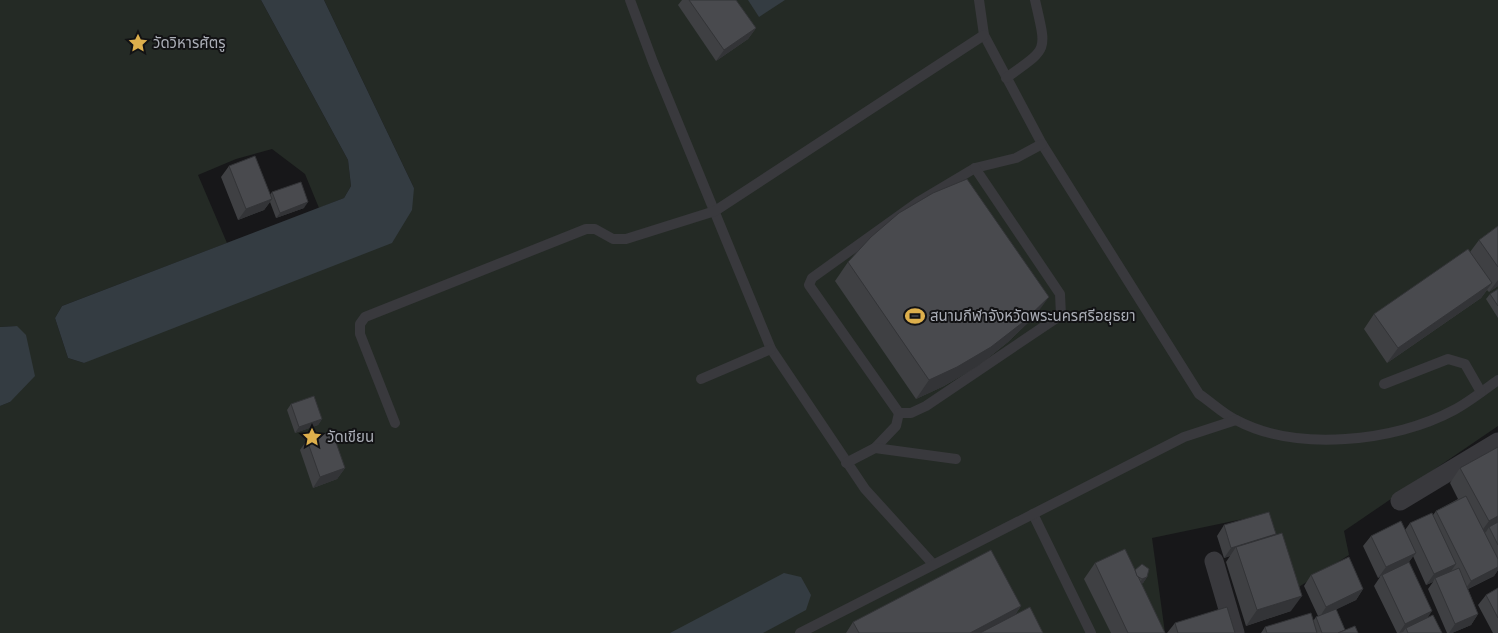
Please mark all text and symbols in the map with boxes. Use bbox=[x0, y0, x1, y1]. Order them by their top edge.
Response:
place icon: วัดวิหารศัตรู bbox=[127, 32, 149, 54]
place label: วัดวิหารศัตรู bbox=[153, 33, 226, 52]
sports icon: สนามกีฬาจังหวัดพระนครศรีอยุธยา bbox=[904, 305, 926, 327]
place label: สนามกีฬาจังหวัดพระนครศรีอยุธยา bbox=[930, 306, 1136, 325]
place icon: วัดเขียน bbox=[301, 426, 323, 448]
place label: วัดเขียน bbox=[327, 427, 374, 446]

